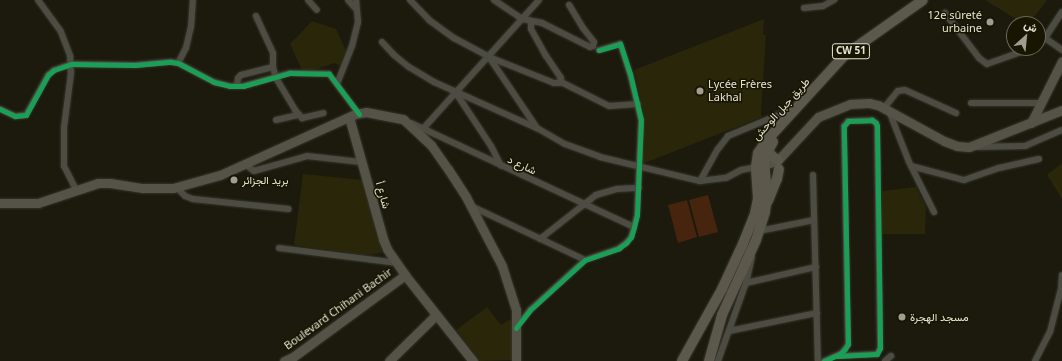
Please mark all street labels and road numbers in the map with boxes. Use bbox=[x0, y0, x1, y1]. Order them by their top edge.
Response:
road number: CW 51 bbox=[831, 43, 871, 59]
street label: طريق جبل الوحش bbox=[750, 75, 812, 143]
street label: شارع د bbox=[506, 153, 538, 177]
street label: شارع أ bbox=[373, 180, 393, 210]
street label: Boulevard Chihani Bachir bbox=[282, 265, 394, 353]

